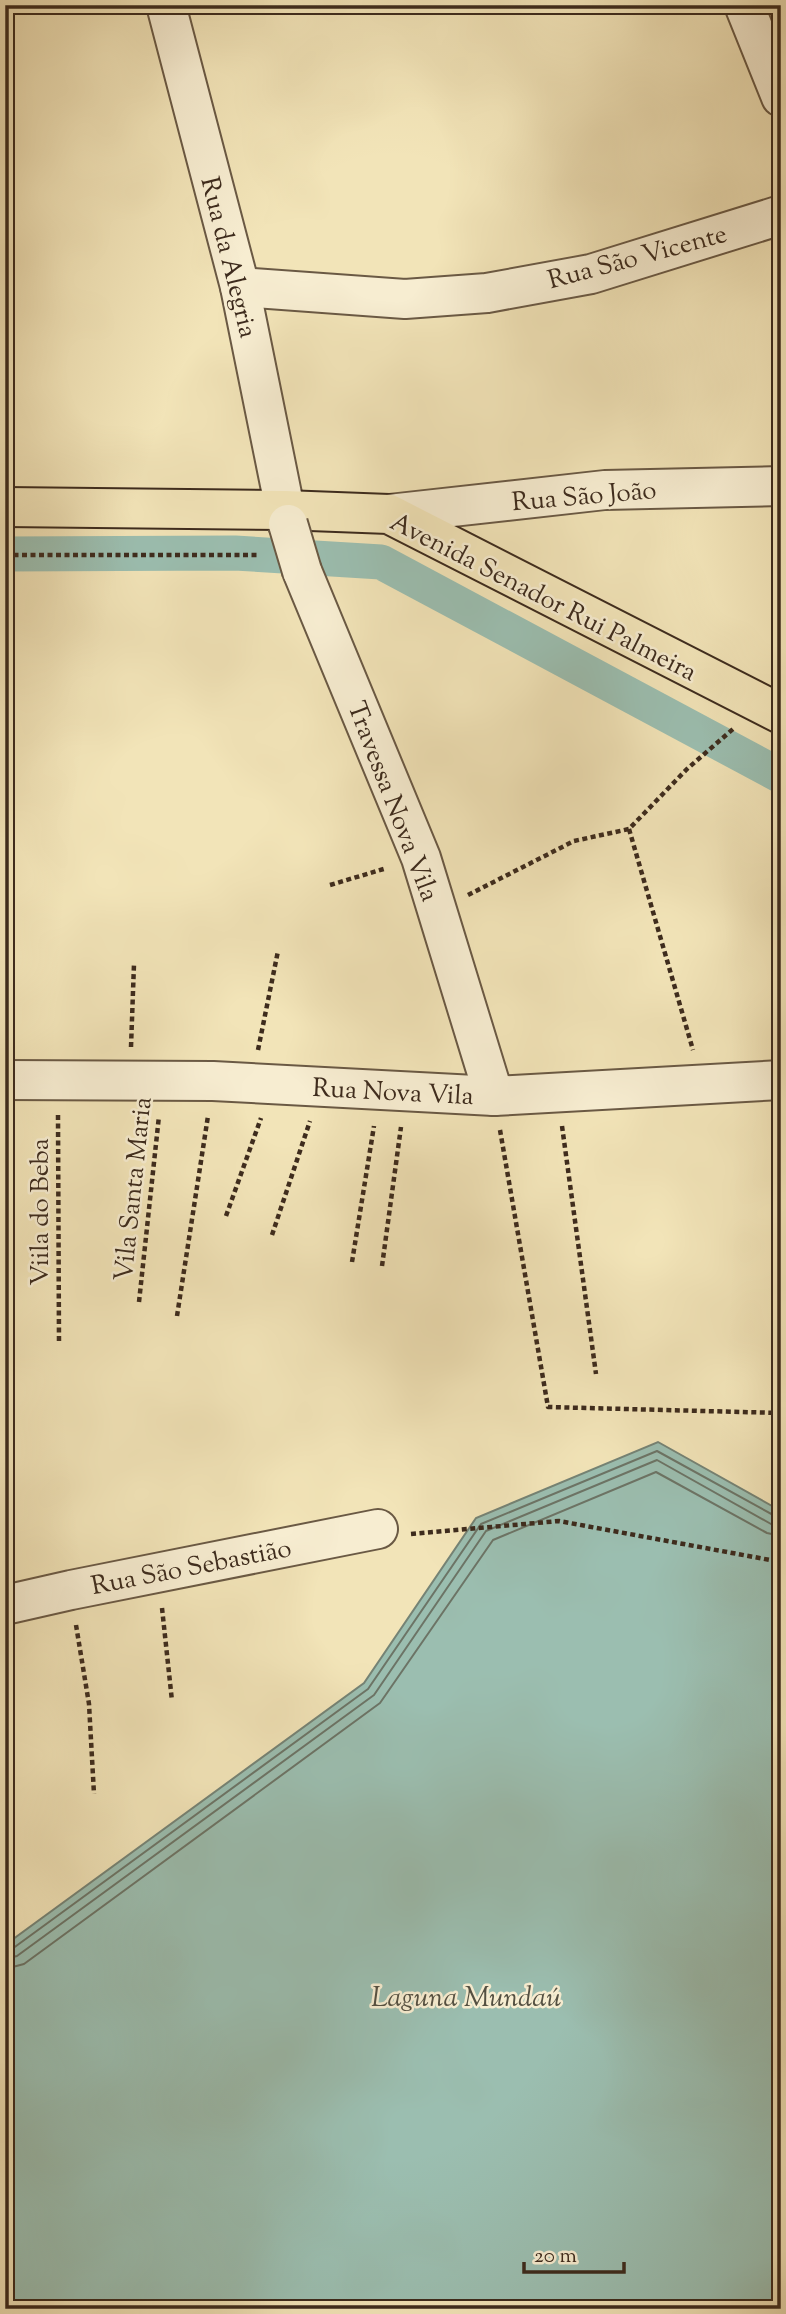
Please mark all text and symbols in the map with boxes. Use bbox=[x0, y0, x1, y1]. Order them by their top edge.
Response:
street label: Rua da Alegria bbox=[190, 173, 265, 342]
street label: Rua São Vicente bbox=[544, 217, 731, 300]
street label: Rua São João bbox=[510, 473, 658, 522]
street label: Avenida Senador Rui Palmeira bbox=[383, 505, 703, 692]
street label: Travessa Nova Vila bbox=[337, 697, 447, 907]
street label: Rua Nova Vila bbox=[311, 1071, 474, 1116]
street label: Vila Santa Maria bbox=[106, 1095, 163, 1283]
street label: Viila do Beba bbox=[23, 1138, 60, 1286]
street label: Rua São Sebastião bbox=[88, 1531, 295, 1606]
water label: Laguna Mundaú bbox=[371, 1979, 561, 2019]
scale bar bbox=[524, 2230, 623, 2274]
text: 20 m bbox=[534, 2242, 577, 2272]

